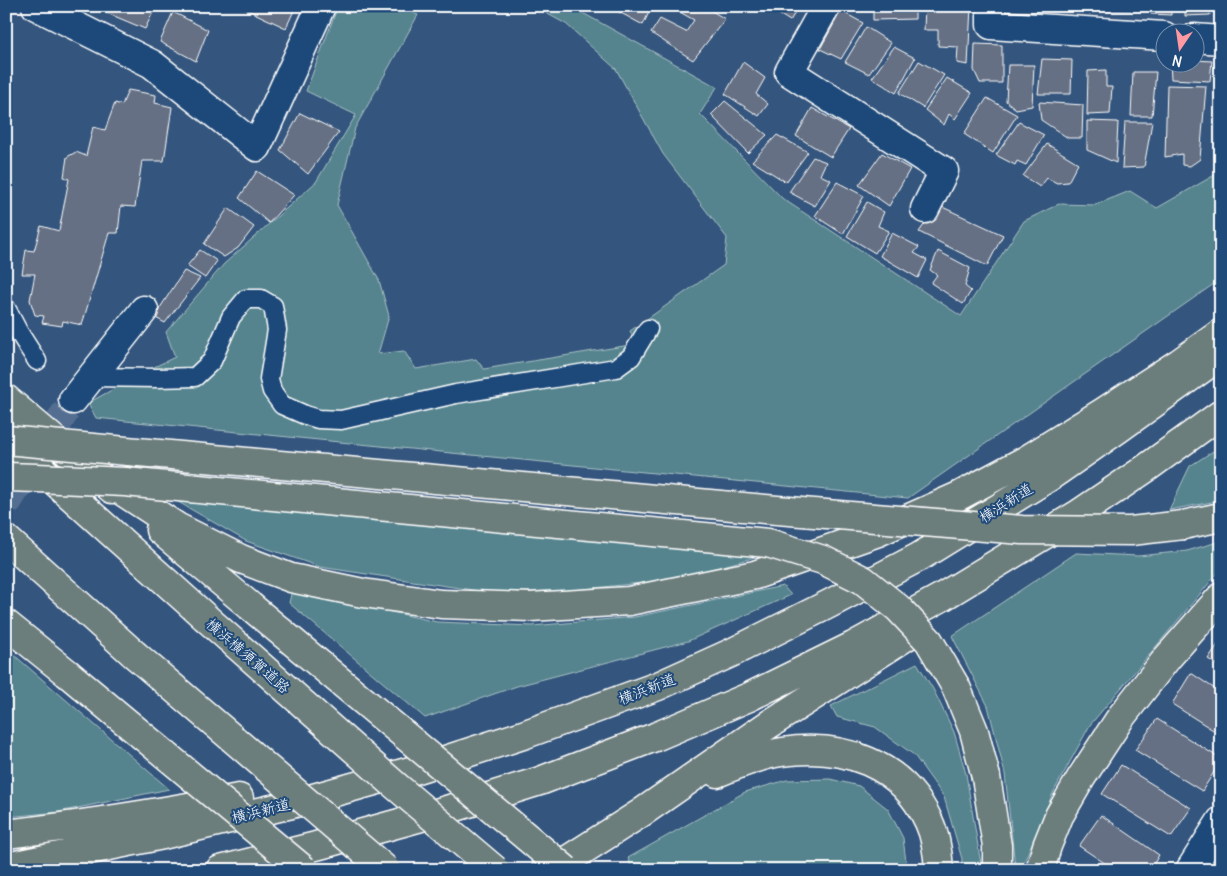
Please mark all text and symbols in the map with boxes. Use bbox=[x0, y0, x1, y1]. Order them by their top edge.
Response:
north arrow bbox=[1154, 22, 1204, 72]
text: N bbox=[1170, 51, 1184, 71]
street label: 横浜新道 bbox=[975, 479, 1036, 527]
street label: 横浜横須賀道路 bbox=[202, 614, 294, 697]
street label: 横浜新道 bbox=[615, 669, 678, 708]
street label: 横浜新道 bbox=[229, 794, 292, 827]

